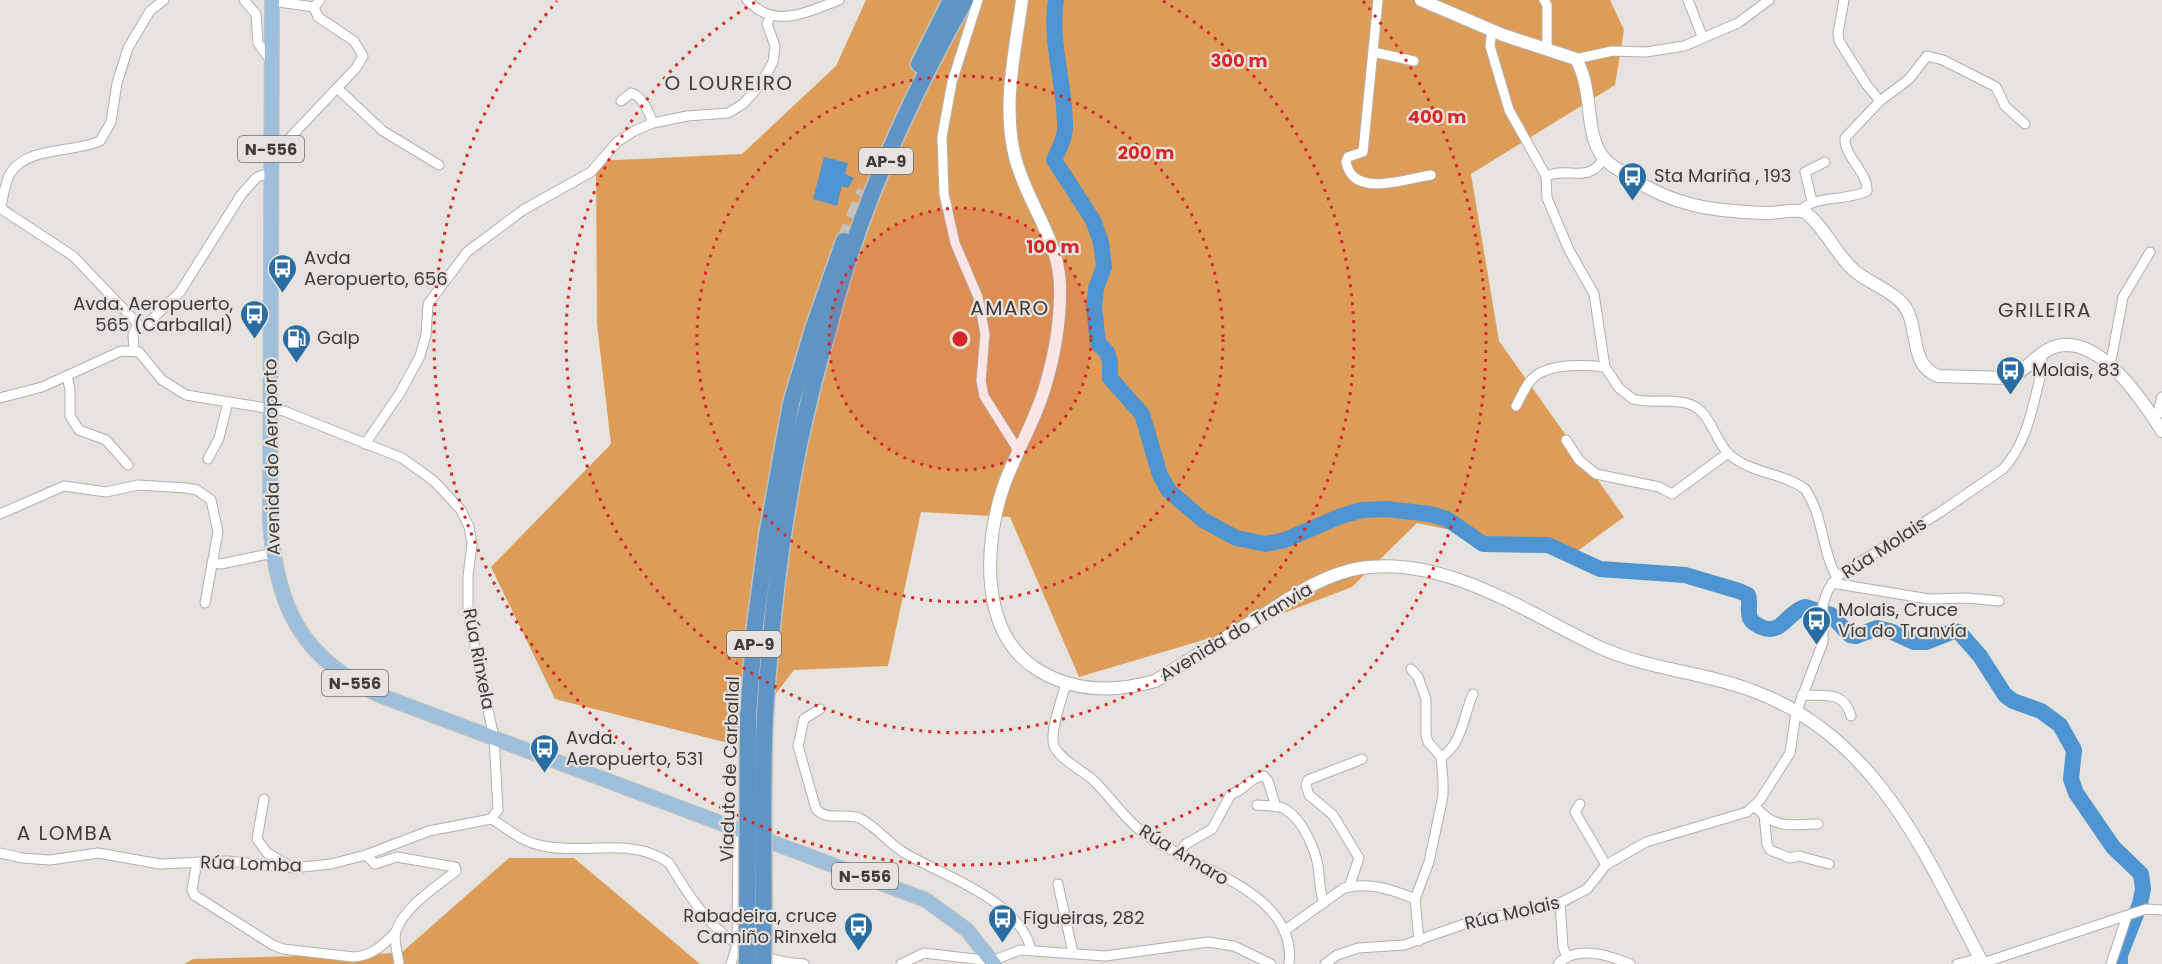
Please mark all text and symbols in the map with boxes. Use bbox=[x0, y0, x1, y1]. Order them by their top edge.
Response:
text: 300 m bbox=[1210, 48, 1268, 73]
district label: O LOUREIRO bbox=[664, 69, 794, 97]
text: 400 m bbox=[1408, 104, 1466, 129]
road number: N-556 bbox=[238, 136, 304, 162]
text: 200 m bbox=[1118, 140, 1174, 165]
road number: AP-9 bbox=[859, 148, 913, 174]
bus stop icon: Sta Mariña , 193 bbox=[1617, 160, 1649, 202]
place label: Sta Mariña , 193 bbox=[1654, 163, 1791, 188]
text: 100 m bbox=[1026, 234, 1080, 259]
place label: Avda Aeropuerto, 656 bbox=[304, 245, 448, 291]
bus stop icon: Avda Aeropuerto, 656 bbox=[267, 252, 299, 294]
place label: Avda. Aeropuerto, 565 (Carballal) bbox=[73, 291, 233, 337]
district label: AMARO bbox=[970, 294, 1050, 322]
district label: GRILEIRA bbox=[1998, 296, 2092, 324]
bus stop icon: Avda. Aeropuerto, 565 (Carballal) bbox=[238, 298, 270, 340]
fuel station icon: Galp bbox=[280, 322, 312, 364]
place label: Galp bbox=[317, 325, 360, 350]
centre of rings bbox=[950, 329, 970, 349]
bus stop icon: Molais, 83 bbox=[1995, 354, 2027, 396]
place label: Molais, 83 bbox=[2032, 357, 2120, 382]
street label: Avenida do Aeroporto bbox=[257, 358, 286, 556]
street label: Rúa Molais bbox=[1836, 511, 1931, 584]
street label: Avenida do Tranvia bbox=[1155, 576, 1317, 687]
place label: Molais, Cruce Vía do Tranvía bbox=[1838, 597, 1967, 643]
bus stop icon: Molais, Cruce Vía do Tranvía bbox=[1801, 604, 1833, 646]
street label: Rúa Rinxela bbox=[457, 606, 502, 712]
road number: AP-9 bbox=[727, 631, 781, 657]
road number: N-556 bbox=[322, 670, 388, 696]
street label: Viaduto de Carballal bbox=[714, 676, 745, 862]
place label: Avda. Aeropuerto, 531 bbox=[566, 725, 703, 771]
bus stop icon: Avda. Aeropuerto, 531 bbox=[529, 732, 561, 774]
street label: Rúa Amaro bbox=[1135, 818, 1234, 891]
district label: A LOMBA bbox=[17, 819, 113, 847]
street label: Rúa Lomba bbox=[200, 849, 302, 878]
road number: N-556 bbox=[832, 863, 898, 889]
street label: Rúa Molais bbox=[1462, 889, 1562, 936]
bus stop icon: Figueiras, 282 bbox=[986, 902, 1018, 944]
place label: Rabadeira, cruce Camiño Rinxela bbox=[683, 903, 837, 949]
place label: Figueiras, 282 bbox=[1023, 905, 1144, 930]
bus stop icon: Rabadeira, cruce Camiño Rinxela bbox=[842, 910, 874, 952]

